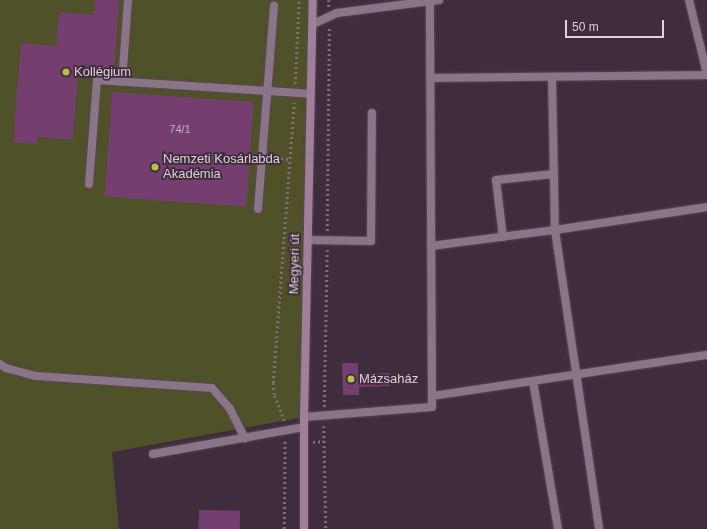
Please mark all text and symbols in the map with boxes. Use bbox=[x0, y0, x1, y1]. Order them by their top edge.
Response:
scale bar bbox=[567, 12, 666, 38]
text: 50 m bbox=[572, 20, 599, 34]
place label: Kollégium bbox=[74, 64, 131, 80]
marker: Kollégium bbox=[61, 67, 71, 77]
house number: 74/1 bbox=[169, 122, 191, 136]
place label: Nemzeti Kosárlabda Akadémia bbox=[163, 152, 280, 183]
marker: Nemzeti Kosárlabda Akadémia bbox=[150, 162, 160, 172]
street label: Megyeri út bbox=[287, 234, 303, 294]
place label: Mázsaház bbox=[359, 371, 418, 387]
marker: Mázsaház bbox=[346, 374, 356, 384]

